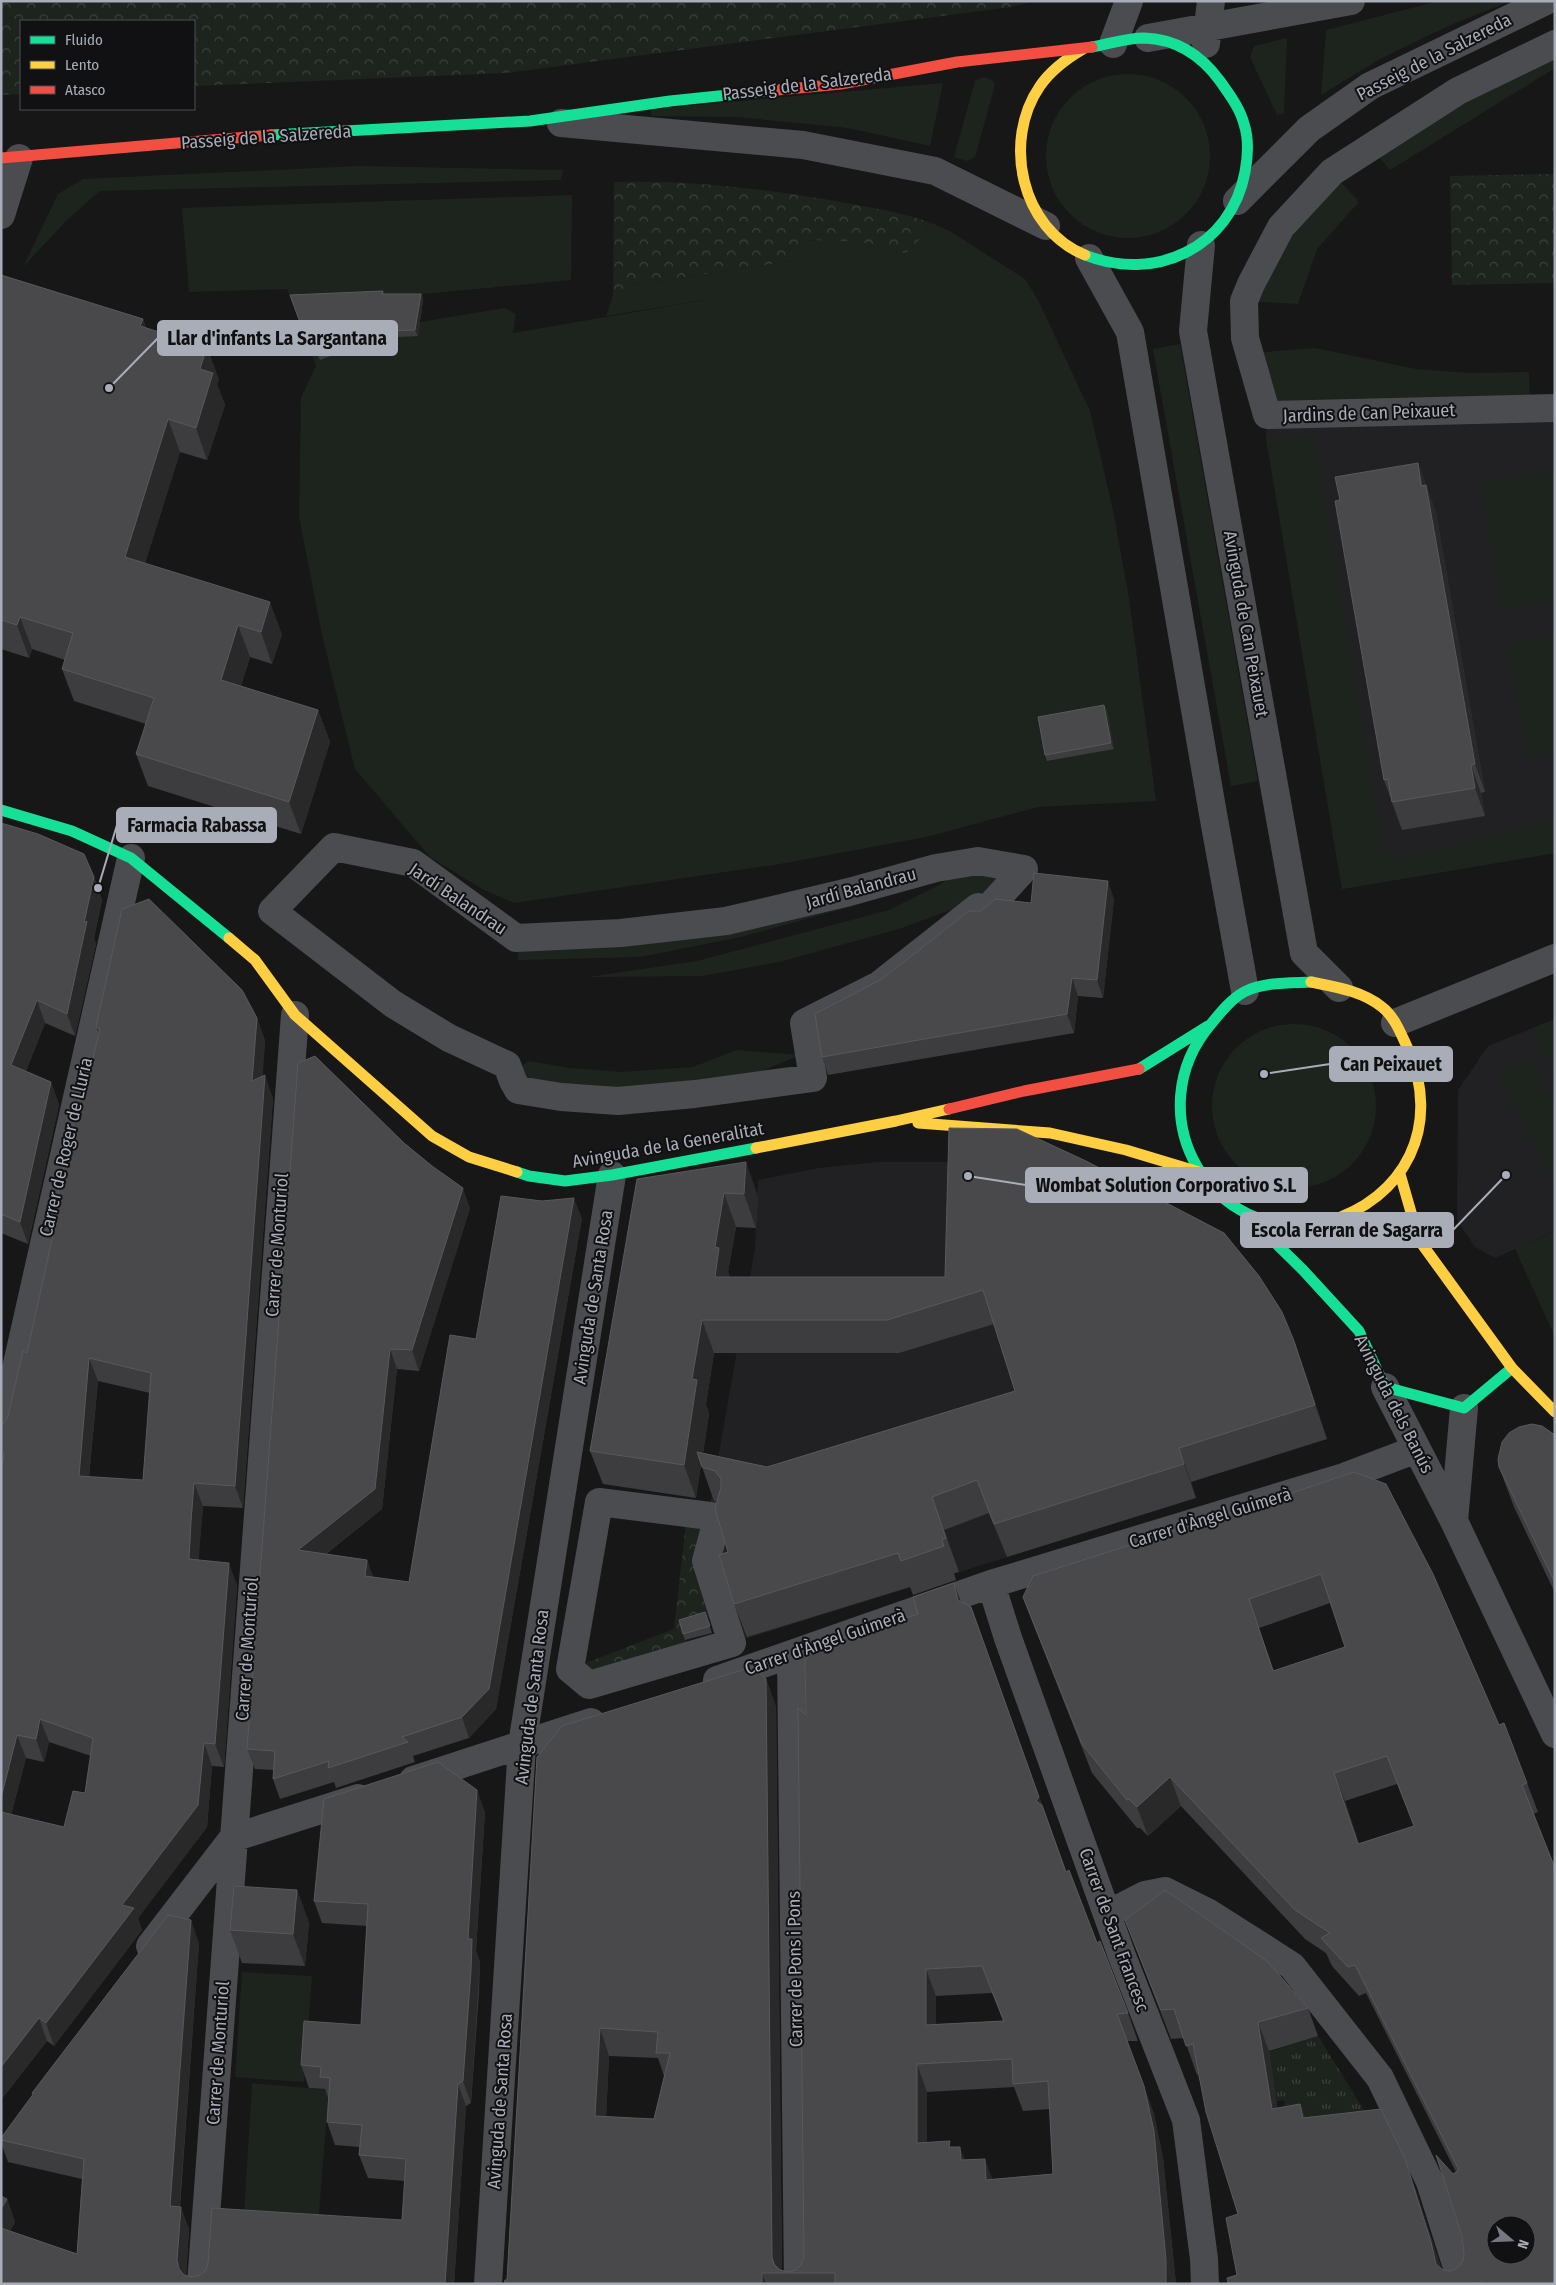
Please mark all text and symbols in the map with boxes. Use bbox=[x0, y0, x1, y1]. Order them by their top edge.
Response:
street label: Passeig de la Salzereda bbox=[1353, 8, 1515, 106]
legend bbox=[20, 20, 195, 110]
text: Fluido bbox=[65, 31, 103, 49]
text: Lento bbox=[65, 56, 99, 74]
street label: Passeig de la Salzereda bbox=[721, 63, 893, 105]
text: Atasco bbox=[65, 81, 105, 99]
street label: Passeig de la Salzereda bbox=[180, 120, 352, 154]
callout: Llar d'infants La Sargantana bbox=[158, 321, 397, 355]
text: Llar d'infants La Sargantana bbox=[167, 327, 387, 350]
street label: Jardins de Can Peixauet bbox=[1283, 399, 1456, 427]
street label: Avinguda de Can Peixauet bbox=[1219, 529, 1273, 719]
callout: Farmacia Rabassa bbox=[117, 808, 276, 842]
text: Farmacia Rabassa bbox=[127, 814, 267, 837]
street label: Jardí Balandrau bbox=[405, 858, 511, 940]
street label: Jardí Balandrau bbox=[803, 863, 919, 913]
callout: Can Peixauet bbox=[1330, 1047, 1452, 1081]
text: Can Peixauet bbox=[1340, 1053, 1442, 1076]
street label: Carrer de Roger de Lluria bbox=[35, 1055, 97, 1239]
street label: Avinguda de la Generalitat bbox=[571, 1117, 766, 1173]
callout: Wombat Solution Corporativo S.L bbox=[1026, 1168, 1307, 1202]
street label: Carrer de Monturiol bbox=[261, 1172, 293, 1318]
text: Wombat Solution Corporativo S.L bbox=[1036, 1174, 1296, 1197]
street label: Avinguda de Santa Rosa bbox=[568, 1208, 618, 1386]
callout: Escola Ferran de Sagarra bbox=[1241, 1213, 1453, 1247]
text: Escola Ferran de Sagarra bbox=[1251, 1219, 1443, 1242]
street label: Avinguda dels Banús bbox=[1350, 1331, 1439, 1477]
street label: Carrer d'Àngel Guimerà bbox=[1126, 1482, 1294, 1553]
street label: Carrer de Monturiol bbox=[231, 1576, 263, 1722]
street label: Carrer d'Àngel Guimerà bbox=[741, 1603, 908, 1680]
street label: Avinguda de Santa Rosa bbox=[510, 1608, 554, 1786]
street label: Carrer de Sant Francesc bbox=[1074, 1845, 1154, 2015]
street label: Carrer de Pons i Pons bbox=[783, 1890, 807, 2047]
street label: Carrer de Monturiol bbox=[202, 1980, 234, 2126]
street label: Avinguda de Santa Rosa bbox=[483, 2012, 517, 2190]
north arrow bbox=[1486, 2215, 1536, 2265]
text: N bbox=[1513, 2237, 1532, 2251]

